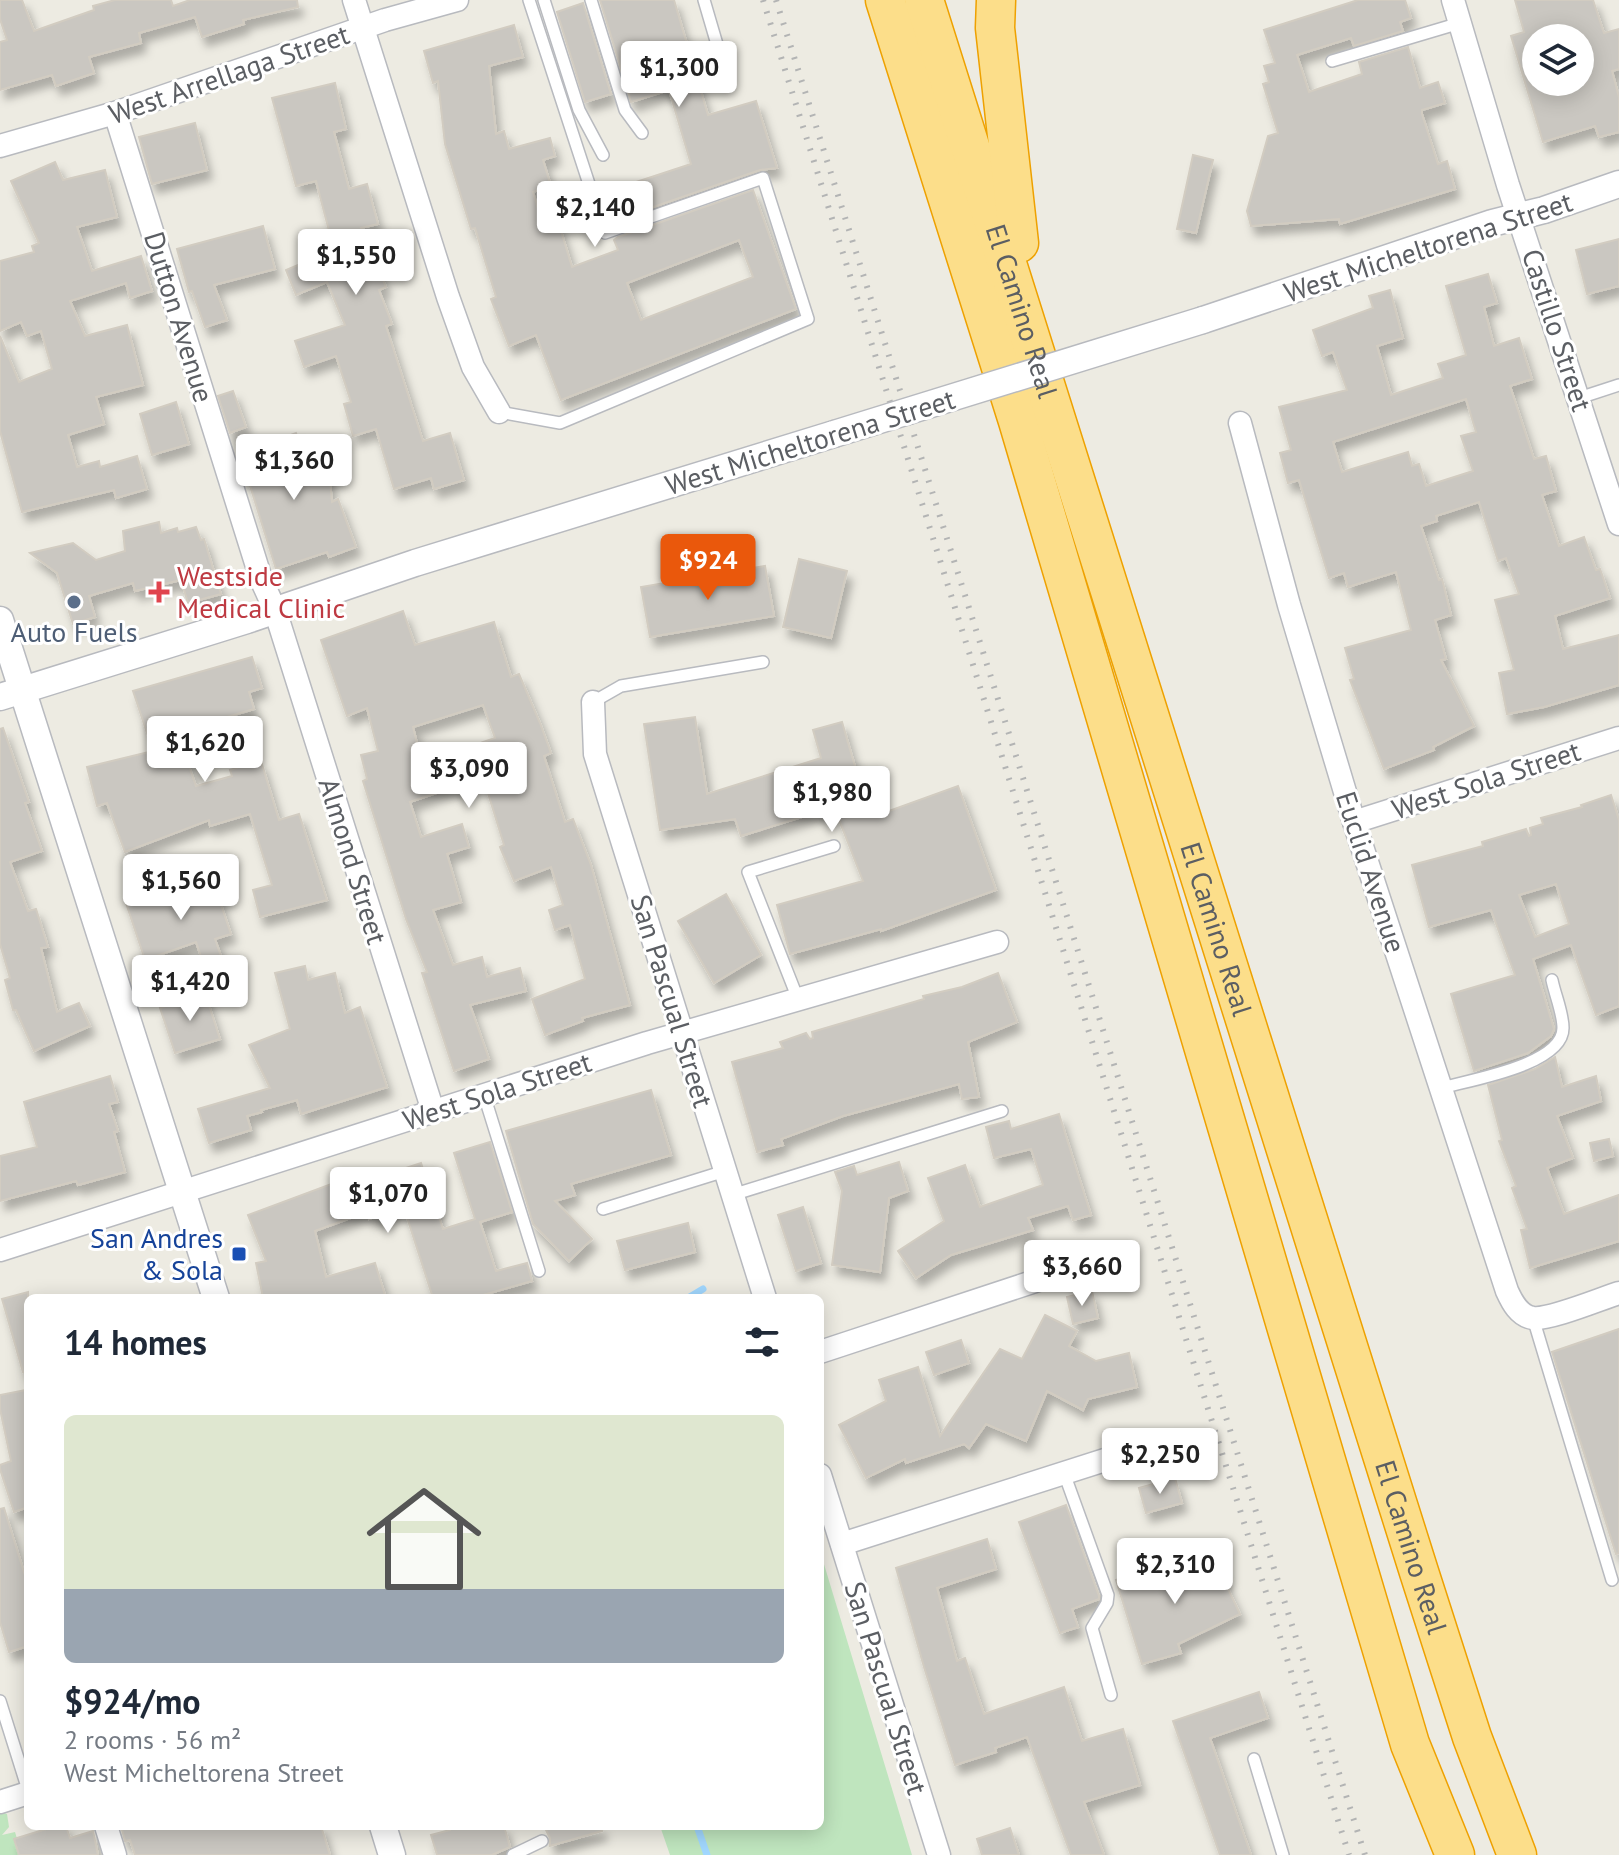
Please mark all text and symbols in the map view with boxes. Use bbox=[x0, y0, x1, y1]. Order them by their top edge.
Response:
street label: West Arrellaga Street bbox=[104, 15, 354, 132]
map controls bbox=[1522, 24, 1594, 96]
button: layers bbox=[1522, 24, 1594, 96]
pin: $1,300 bbox=[614, 41, 744, 109]
text: $1,300 bbox=[639, 50, 719, 83]
pin: $2,140 bbox=[530, 181, 660, 249]
street label: West Micheltorena Street bbox=[1279, 182, 1577, 311]
text: $2,140 bbox=[555, 190, 635, 223]
street label: El Camino Real bbox=[978, 219, 1067, 402]
street label: Dutton Avenue bbox=[136, 227, 223, 407]
pin: $1,550 bbox=[291, 229, 421, 297]
text: $1,550 bbox=[316, 238, 396, 271]
street label: Castillo Street bbox=[1514, 244, 1601, 416]
street label: West Micheltorena Street bbox=[660, 380, 960, 503]
pin: $1,360 bbox=[229, 434, 359, 502]
text: $1,360 bbox=[254, 443, 334, 476]
pin: $924 bbox=[661, 534, 755, 602]
text: $924 bbox=[679, 543, 737, 576]
place label: Westside Medical Clinic bbox=[177, 557, 345, 626]
marker: Westside Medical Clinic bbox=[148, 581, 170, 603]
marker: Auto Fuels bbox=[65, 593, 83, 611]
place label: Auto Fuels bbox=[11, 613, 137, 650]
pin: $1,620 bbox=[140, 716, 270, 784]
text: $1,620 bbox=[165, 725, 245, 758]
street label: West Sola Street bbox=[1387, 732, 1585, 827]
pin: $3,090 bbox=[404, 742, 534, 810]
text: $3,090 bbox=[429, 751, 509, 784]
pin: $1,980 bbox=[767, 766, 897, 834]
street label: Almond Street bbox=[311, 773, 396, 949]
text: $1,980 bbox=[792, 775, 872, 808]
street label: Euclid Avenue bbox=[1328, 786, 1415, 957]
street label: El Camino Real bbox=[1172, 838, 1262, 1020]
pin: $1,560 bbox=[116, 854, 246, 922]
text: $1,560 bbox=[141, 863, 221, 896]
street label: San Pascual Street bbox=[623, 890, 723, 1112]
pin: $1,420 bbox=[125, 955, 255, 1023]
text: $1,420 bbox=[150, 964, 230, 997]
street label: West Sola Street bbox=[398, 1043, 596, 1138]
pin: $1,070 bbox=[323, 1167, 453, 1235]
text: $1,070 bbox=[348, 1176, 428, 1209]
place label: San Andres & Sola bbox=[90, 1219, 223, 1288]
pin: $3,660 bbox=[1017, 1240, 1147, 1308]
marker: San Andres & Sola bbox=[230, 1245, 248, 1263]
text: $3,660 bbox=[1042, 1249, 1122, 1282]
text: 14 homes bbox=[64, 1320, 207, 1364]
icon: filters bbox=[740, 1320, 784, 1364]
pin: $2,250 bbox=[1095, 1428, 1225, 1496]
text: $2,250 bbox=[1120, 1437, 1200, 1470]
street label: El Camino Real bbox=[1367, 1456, 1457, 1638]
icon: home bbox=[352, 1467, 496, 1611]
pin: $2,310 bbox=[1110, 1538, 1240, 1606]
text: $2,310 bbox=[1135, 1547, 1215, 1580]
street label: San Pascual Street bbox=[837, 1577, 937, 1799]
text: $924/mo bbox=[64, 1679, 201, 1723]
text: 2 rooms · 56 m² bbox=[64, 1723, 241, 1756]
text: West Micheltorena Street bbox=[64, 1756, 344, 1789]

